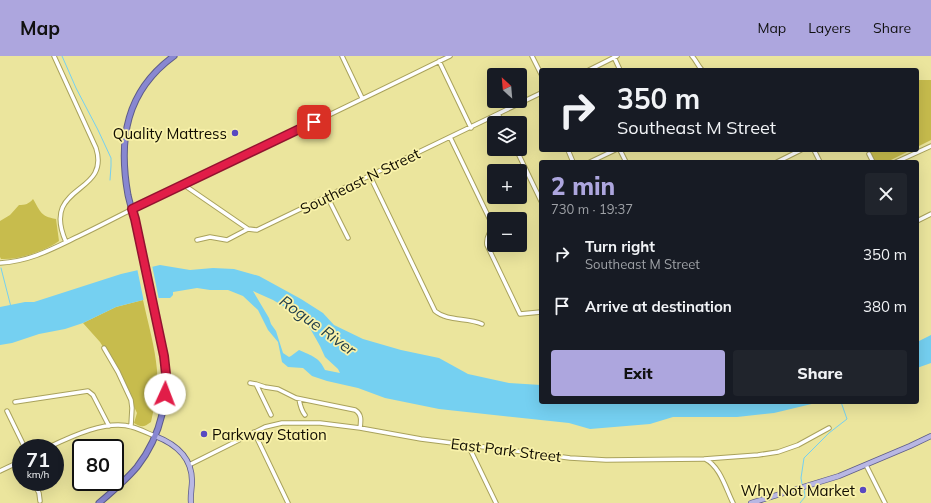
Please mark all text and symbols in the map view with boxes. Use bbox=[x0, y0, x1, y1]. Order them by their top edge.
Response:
text: Map bbox=[20, 16, 60, 40]
text: Map bbox=[757, 19, 786, 37]
text: Layers bbox=[808, 19, 851, 37]
text: Share bbox=[873, 19, 911, 37]
north arrow bbox=[487, 68, 527, 108]
map controls bbox=[487, 68, 527, 252]
text: 350 m bbox=[617, 81, 700, 116]
icon: right bbox=[551, 84, 603, 136]
pin bbox=[297, 105, 331, 139]
icon: arrive bbox=[303, 111, 325, 133]
button: layers bbox=[487, 116, 527, 156]
text: Southeast M Street bbox=[617, 116, 776, 139]
place label: Quality Mattress bbox=[113, 124, 227, 143]
marker: Quality Mattress bbox=[230, 128, 240, 138]
street label: Southeast N Street bbox=[297, 144, 423, 218]
button: + bbox=[487, 164, 527, 204]
text: 2 min bbox=[551, 171, 615, 201]
button: close bbox=[865, 173, 907, 215]
text: 730 m · 19:37 bbox=[551, 201, 633, 217]
button: − bbox=[487, 212, 527, 252]
text: Turn right bbox=[585, 237, 655, 256]
icon: right bbox=[551, 243, 573, 265]
text: 350 m bbox=[863, 245, 907, 264]
text: Southeast M Street bbox=[585, 256, 700, 272]
water label: Rogue River bbox=[276, 291, 361, 360]
icon: arrive bbox=[551, 295, 573, 317]
text: Arrive at destination bbox=[585, 297, 732, 316]
text: 380 m bbox=[863, 297, 907, 316]
button: Exit bbox=[551, 350, 725, 396]
button: Share bbox=[733, 350, 907, 396]
position arrow bbox=[144, 373, 186, 415]
place label: Parkway Station bbox=[212, 425, 327, 444]
marker: Parkway Station bbox=[199, 429, 209, 439]
street label: East Park Street bbox=[450, 434, 562, 466]
speed limit sign: 80 bbox=[72, 439, 124, 491]
text: 71 bbox=[26, 447, 50, 472]
text: km/h bbox=[27, 468, 49, 481]
place label: Why Not Market bbox=[741, 481, 855, 500]
marker: Why Not Market bbox=[858, 485, 868, 495]

